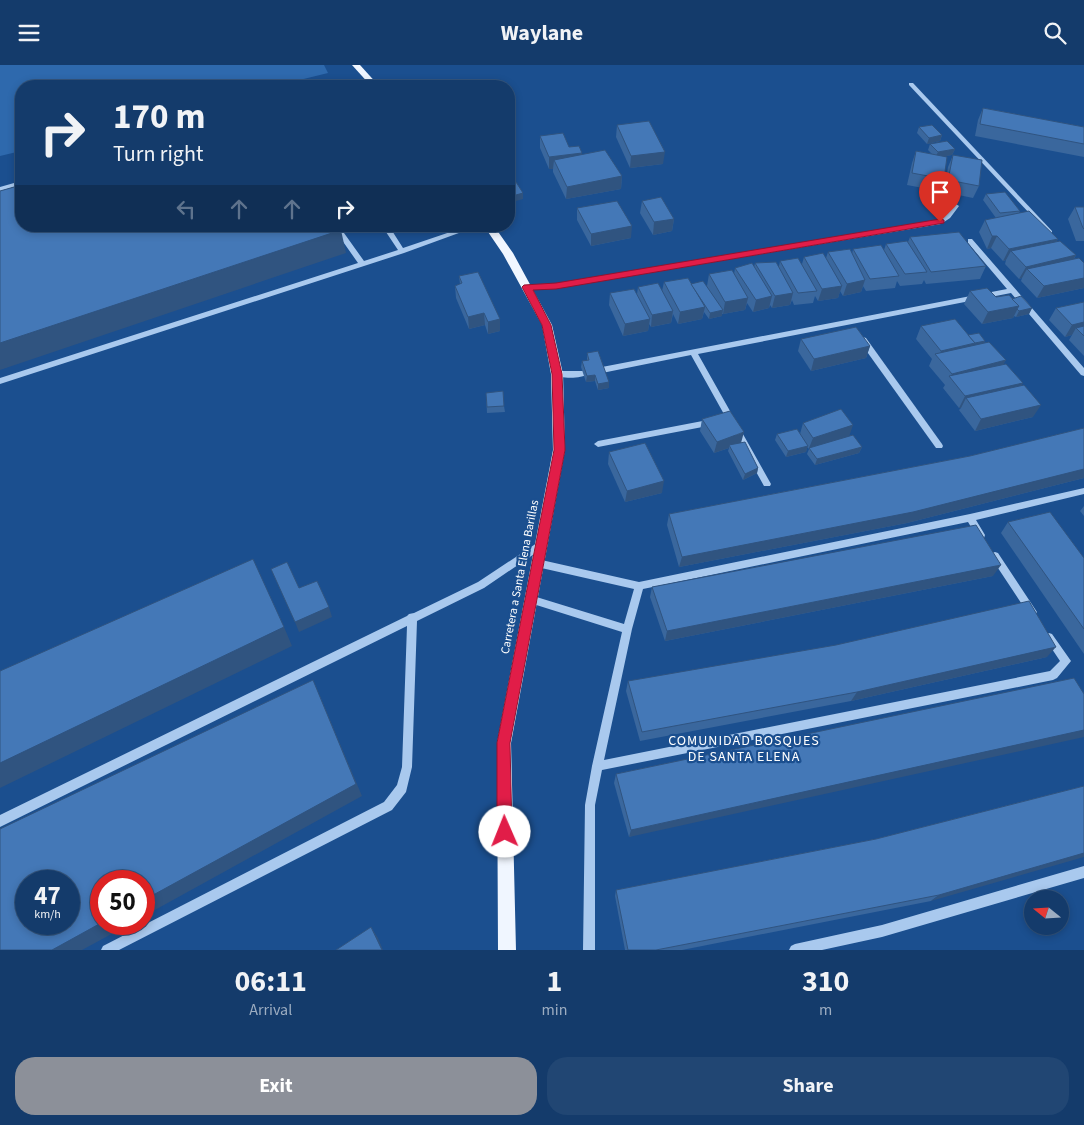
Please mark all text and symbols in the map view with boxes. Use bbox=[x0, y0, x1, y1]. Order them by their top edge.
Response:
text: Waylane bbox=[501, 17, 583, 49]
icon: menu bbox=[15, 19, 43, 47]
icon: search bbox=[1041, 19, 1069, 47]
text: 170 m bbox=[113, 92, 205, 142]
icon: right bbox=[30, 100, 95, 165]
text: Turn right bbox=[113, 138, 203, 170]
pin bbox=[919, 171, 961, 222]
icon: arrive bbox=[926, 178, 954, 206]
icon: left bbox=[172, 195, 200, 223]
icon: ahead bbox=[225, 195, 253, 223]
icon: ahead bbox=[278, 195, 306, 223]
icon: right bbox=[331, 195, 359, 223]
street label: Carretera a Santa Elena Barillas bbox=[497, 499, 543, 655]
district label: COMUNIDAD BOSQUES DE SANTA ELENA bbox=[668, 731, 820, 767]
position arrow bbox=[478, 805, 530, 857]
speed limit sign: 50 bbox=[90, 870, 155, 935]
text: 47 bbox=[34, 878, 61, 914]
north arrow bbox=[1024, 890, 1069, 935]
map controls bbox=[1024, 890, 1069, 935]
text: km/h bbox=[34, 906, 61, 923]
text: 06:11 bbox=[235, 960, 307, 1003]
text: 1 bbox=[546, 960, 562, 1003]
text: 310 bbox=[802, 960, 849, 1003]
text: Arrival bbox=[249, 999, 292, 1021]
text: min bbox=[541, 999, 567, 1021]
text: m bbox=[819, 999, 832, 1021]
button: Exit bbox=[15, 1057, 537, 1115]
button: Share bbox=[547, 1057, 1069, 1115]

